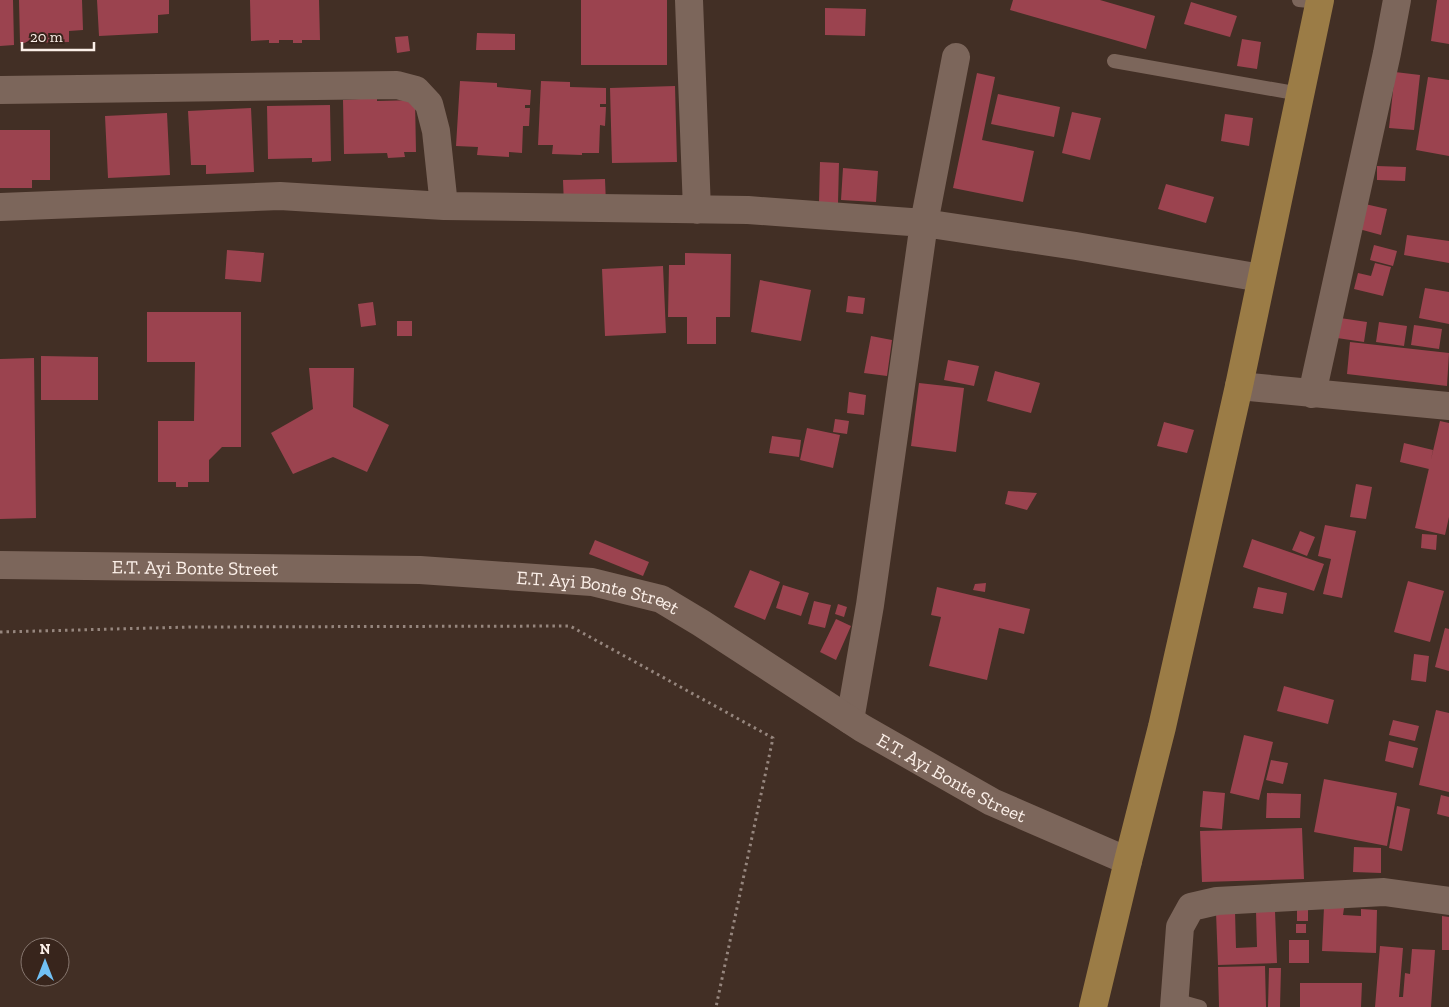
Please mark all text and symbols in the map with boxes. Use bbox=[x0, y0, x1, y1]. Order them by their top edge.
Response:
scale bar bbox=[22, 20, 95, 52]
text: 20 m bbox=[30, 28, 63, 46]
street label: E.T. Ayi Bonte Street bbox=[112, 555, 278, 580]
street label: E.T. Ayi Bonte Street bbox=[516, 565, 684, 619]
street label: E.T. Ayi Bonte Street bbox=[873, 728, 1030, 827]
north arrow bbox=[20, 937, 70, 987]
text: N bbox=[40, 941, 51, 958]

